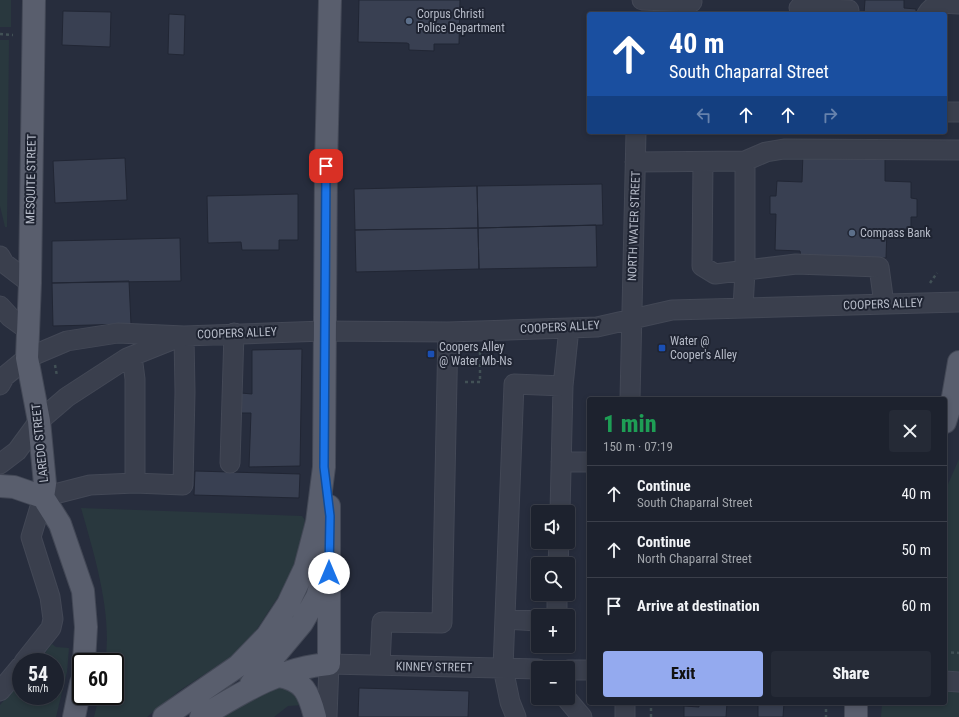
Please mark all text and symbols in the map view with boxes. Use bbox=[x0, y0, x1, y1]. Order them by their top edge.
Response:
place label: Corpus Christi Police Department bbox=[417, 7, 505, 35]
marker: Corpus Christi Police Department bbox=[404, 16, 414, 26]
text: 40 m bbox=[669, 27, 725, 60]
icon: ahead bbox=[603, 28, 655, 80]
text: South Chaparral Street bbox=[669, 61, 829, 82]
icon: left bbox=[693, 104, 715, 126]
icon: ahead bbox=[735, 104, 757, 126]
icon: ahead bbox=[777, 104, 799, 126]
icon: right bbox=[819, 104, 841, 126]
street label: MESQUITE STREET bbox=[23, 134, 39, 224]
pin bbox=[309, 149, 343, 183]
icon: arrive bbox=[315, 155, 337, 177]
street label: NORTH WATER STREET bbox=[625, 171, 643, 281]
place label: Compass Bank bbox=[860, 226, 931, 240]
marker: Compass Bank bbox=[847, 228, 857, 238]
street label: COOPERS ALLEY bbox=[843, 296, 924, 312]
street label: COOPERS ALLEY bbox=[520, 318, 601, 336]
street label: COOPERS ALLEY bbox=[197, 325, 278, 341]
place label: Water @ Cooper's Alley bbox=[670, 334, 737, 362]
place label: Coopers Alley @ Water Mb-Ns bbox=[439, 340, 512, 368]
marker: Water @ Cooper's Alley bbox=[657, 343, 667, 353]
marker: Coopers Alley @ Water Mb-Ns bbox=[426, 349, 436, 359]
street label: LAREDO STREET bbox=[29, 403, 51, 483]
text: 1 min bbox=[603, 410, 657, 438]
button: close bbox=[889, 410, 931, 452]
text: 150 m · 07:19 bbox=[603, 439, 673, 454]
text: Continue bbox=[637, 477, 691, 495]
icon: ahead bbox=[603, 483, 625, 505]
text: 40 m bbox=[901, 485, 931, 503]
text: South Chaparral Street bbox=[637, 495, 753, 510]
map controls bbox=[531, 505, 575, 705]
button: sound bbox=[531, 505, 575, 549]
text: Continue bbox=[637, 533, 691, 551]
icon: ahead bbox=[603, 539, 625, 561]
text: 50 m bbox=[901, 541, 931, 559]
text: North Chaparral Street bbox=[637, 551, 752, 566]
position arrow bbox=[308, 552, 350, 594]
button: search bbox=[531, 557, 575, 601]
icon: arrive bbox=[603, 595, 625, 617]
text: Arrive at destination bbox=[637, 597, 760, 615]
text: 60 m bbox=[901, 597, 931, 615]
button: + bbox=[531, 609, 575, 653]
button: Exit bbox=[603, 651, 763, 697]
button: Share bbox=[771, 651, 931, 697]
speed limit sign: 60 bbox=[72, 653, 124, 705]
street label: KINNEY STREET bbox=[396, 659, 472, 675]
button: − bbox=[531, 661, 575, 705]
text: 54 bbox=[28, 662, 48, 686]
text: km/h bbox=[28, 683, 48, 694]

